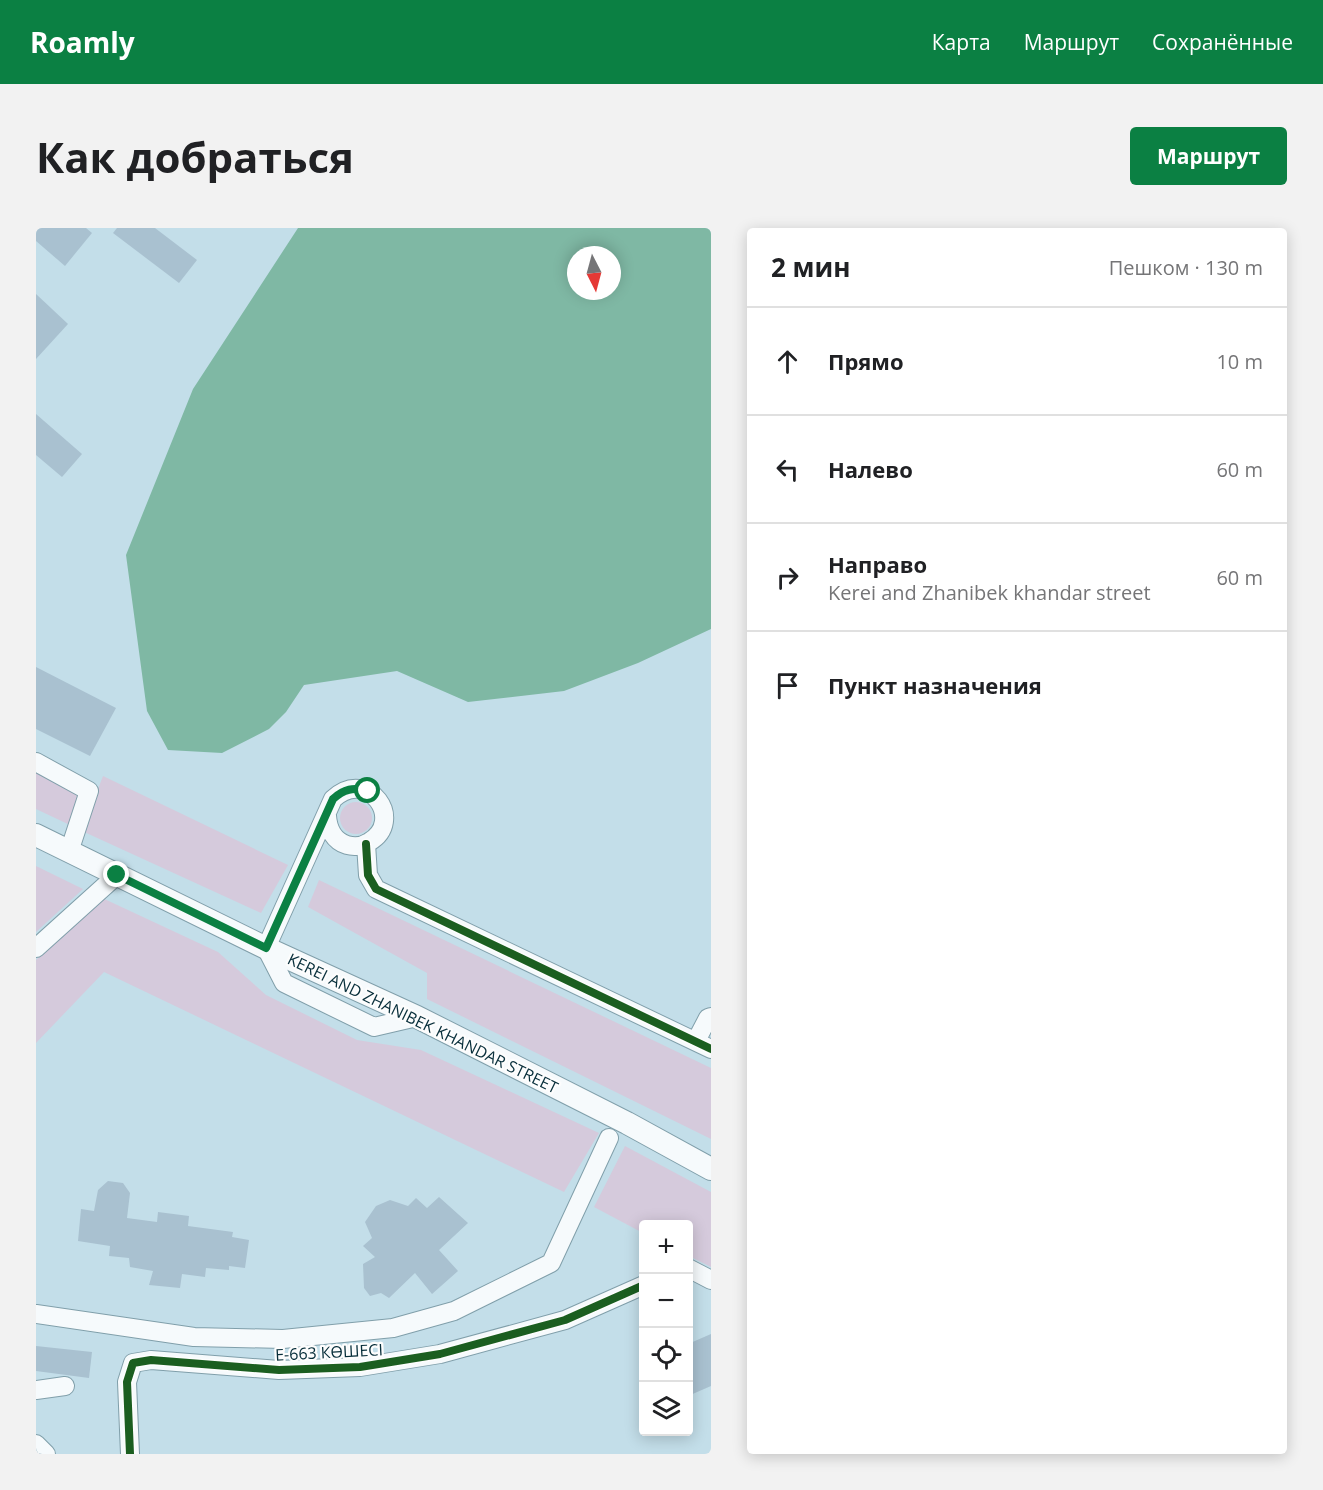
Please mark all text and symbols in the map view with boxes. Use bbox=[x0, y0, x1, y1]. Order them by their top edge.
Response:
text: Roamly bbox=[30, 23, 135, 61]
text: Карта bbox=[932, 28, 991, 56]
text: Маршрут bbox=[1024, 28, 1119, 56]
text: Сохранённые bbox=[1152, 28, 1293, 56]
button: Маршрут bbox=[1130, 127, 1287, 185]
text: Как добраться bbox=[36, 128, 354, 185]
north arrow bbox=[567, 246, 621, 300]
text: 2 мин bbox=[771, 249, 851, 285]
text: Пешком · 130 m bbox=[1109, 254, 1263, 281]
icon: ahead bbox=[771, 345, 804, 378]
text: Прямо bbox=[828, 346, 904, 376]
text: 10 m bbox=[1216, 348, 1263, 375]
icon: left bbox=[771, 453, 804, 486]
text: Налево bbox=[828, 454, 913, 484]
text: 60 m bbox=[1216, 456, 1263, 483]
text: Направо bbox=[828, 549, 927, 579]
icon: right bbox=[771, 561, 804, 594]
text: 60 m bbox=[1216, 564, 1263, 591]
text: Kerei and Zhanibek khandar street bbox=[828, 579, 1151, 606]
icon: arrive bbox=[771, 669, 804, 702]
text: Пункт назначения bbox=[828, 670, 1042, 700]
route start bbox=[354, 777, 380, 803]
route end bbox=[103, 861, 129, 887]
street label: KEREI AND ZHANIBEK KHANDAR STREET bbox=[284, 948, 562, 1098]
map controls bbox=[639, 1220, 693, 1436]
button: + bbox=[639, 1220, 693, 1274]
button: − bbox=[639, 1274, 693, 1328]
button: locate bbox=[639, 1328, 693, 1382]
street label: Е-663 КӨШЕСІ bbox=[275, 1338, 383, 1366]
button: layers bbox=[639, 1382, 693, 1436]

